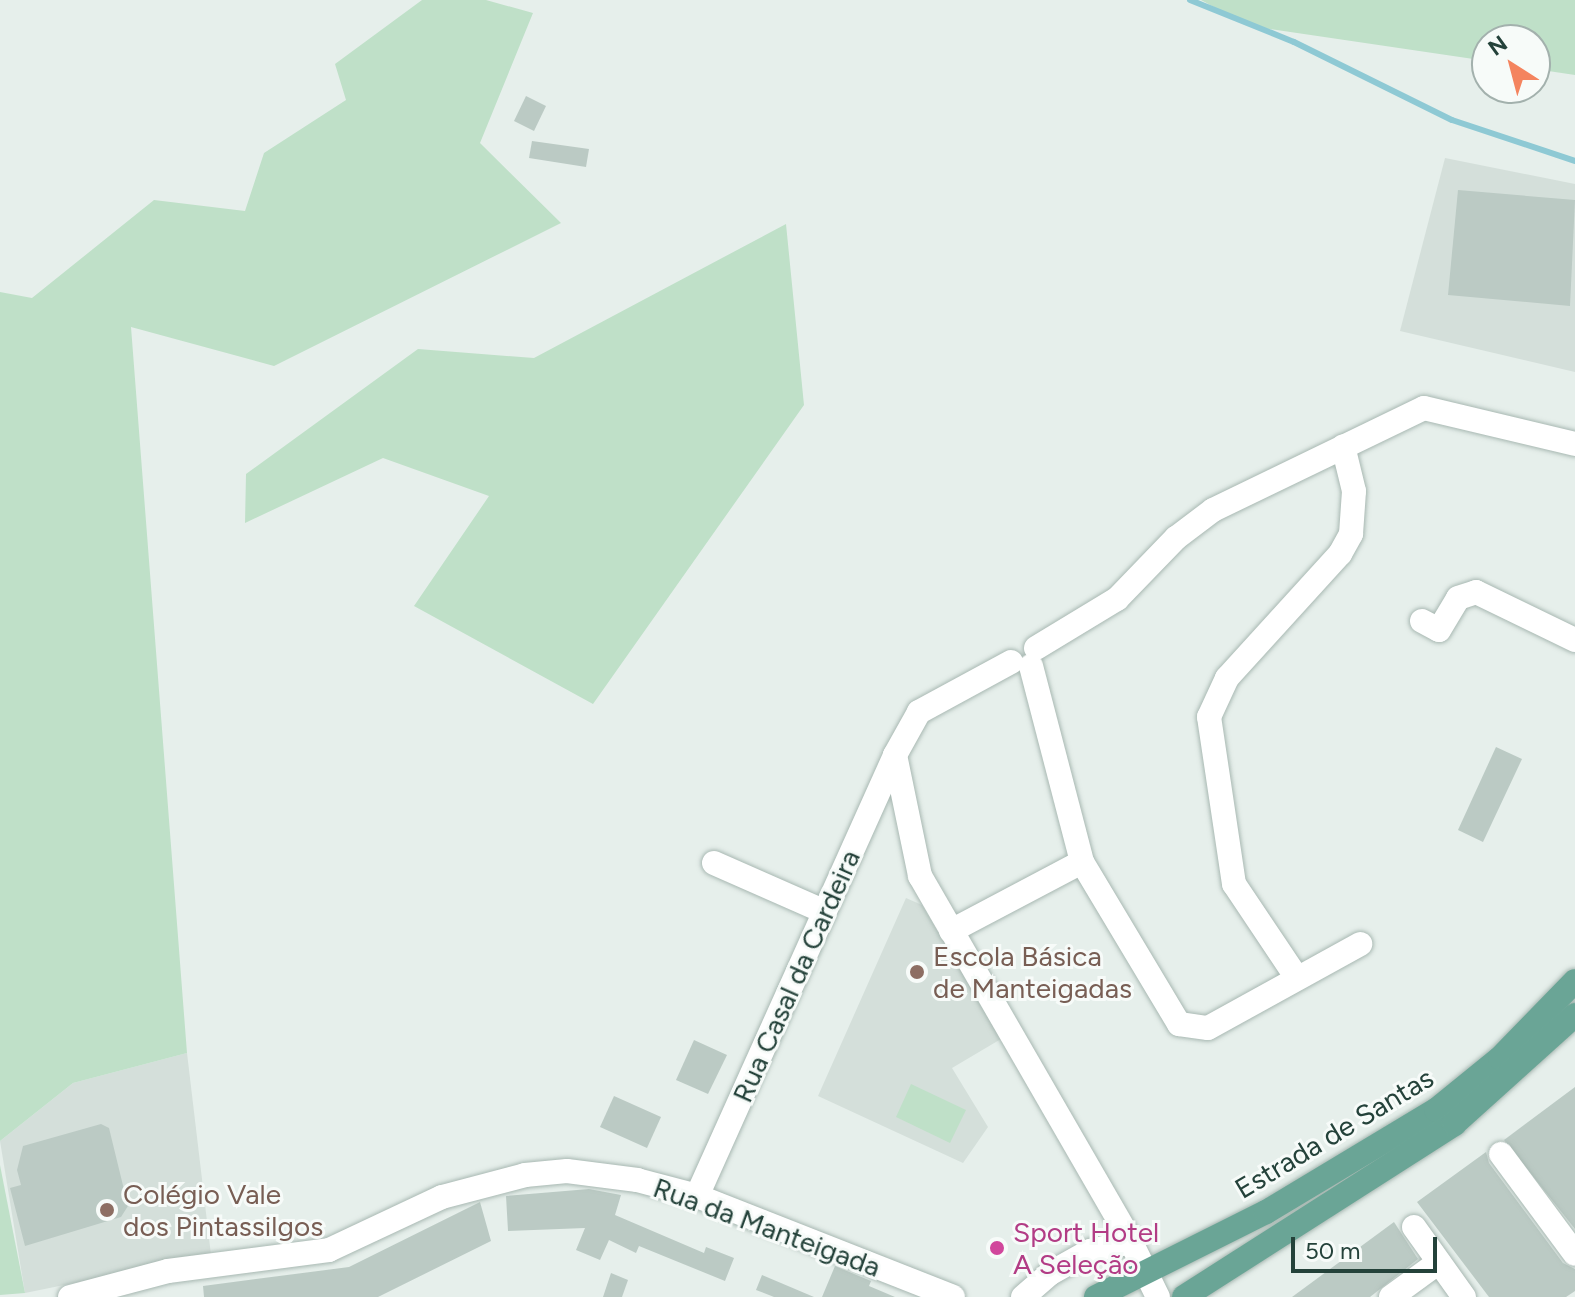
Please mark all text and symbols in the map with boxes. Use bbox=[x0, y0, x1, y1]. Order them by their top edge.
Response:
north arrow bbox=[1471, 24, 1551, 104]
text: N bbox=[1483, 30, 1513, 62]
street label: Rua Casal da Cardeira bbox=[725, 845, 867, 1107]
place label: Escola Básica de Manteigadas bbox=[933, 939, 1132, 1005]
marker: Escola Básica de Manteigadas bbox=[908, 963, 926, 981]
street label: Estrada de Santas bbox=[1229, 1061, 1439, 1205]
street label: Rua da Manteigada bbox=[649, 1170, 885, 1284]
place label: Colégio Vale dos Pintassilgos bbox=[123, 1177, 323, 1243]
marker: Colégio Vale dos Pintassilgos bbox=[98, 1201, 116, 1219]
place label: Sport Hotel A Seleção bbox=[1013, 1215, 1159, 1281]
scale bar bbox=[1295, 1221, 1441, 1271]
text: 50 m bbox=[1305, 1236, 1361, 1265]
marker: Sport Hotel A Seleção bbox=[988, 1239, 1006, 1257]

